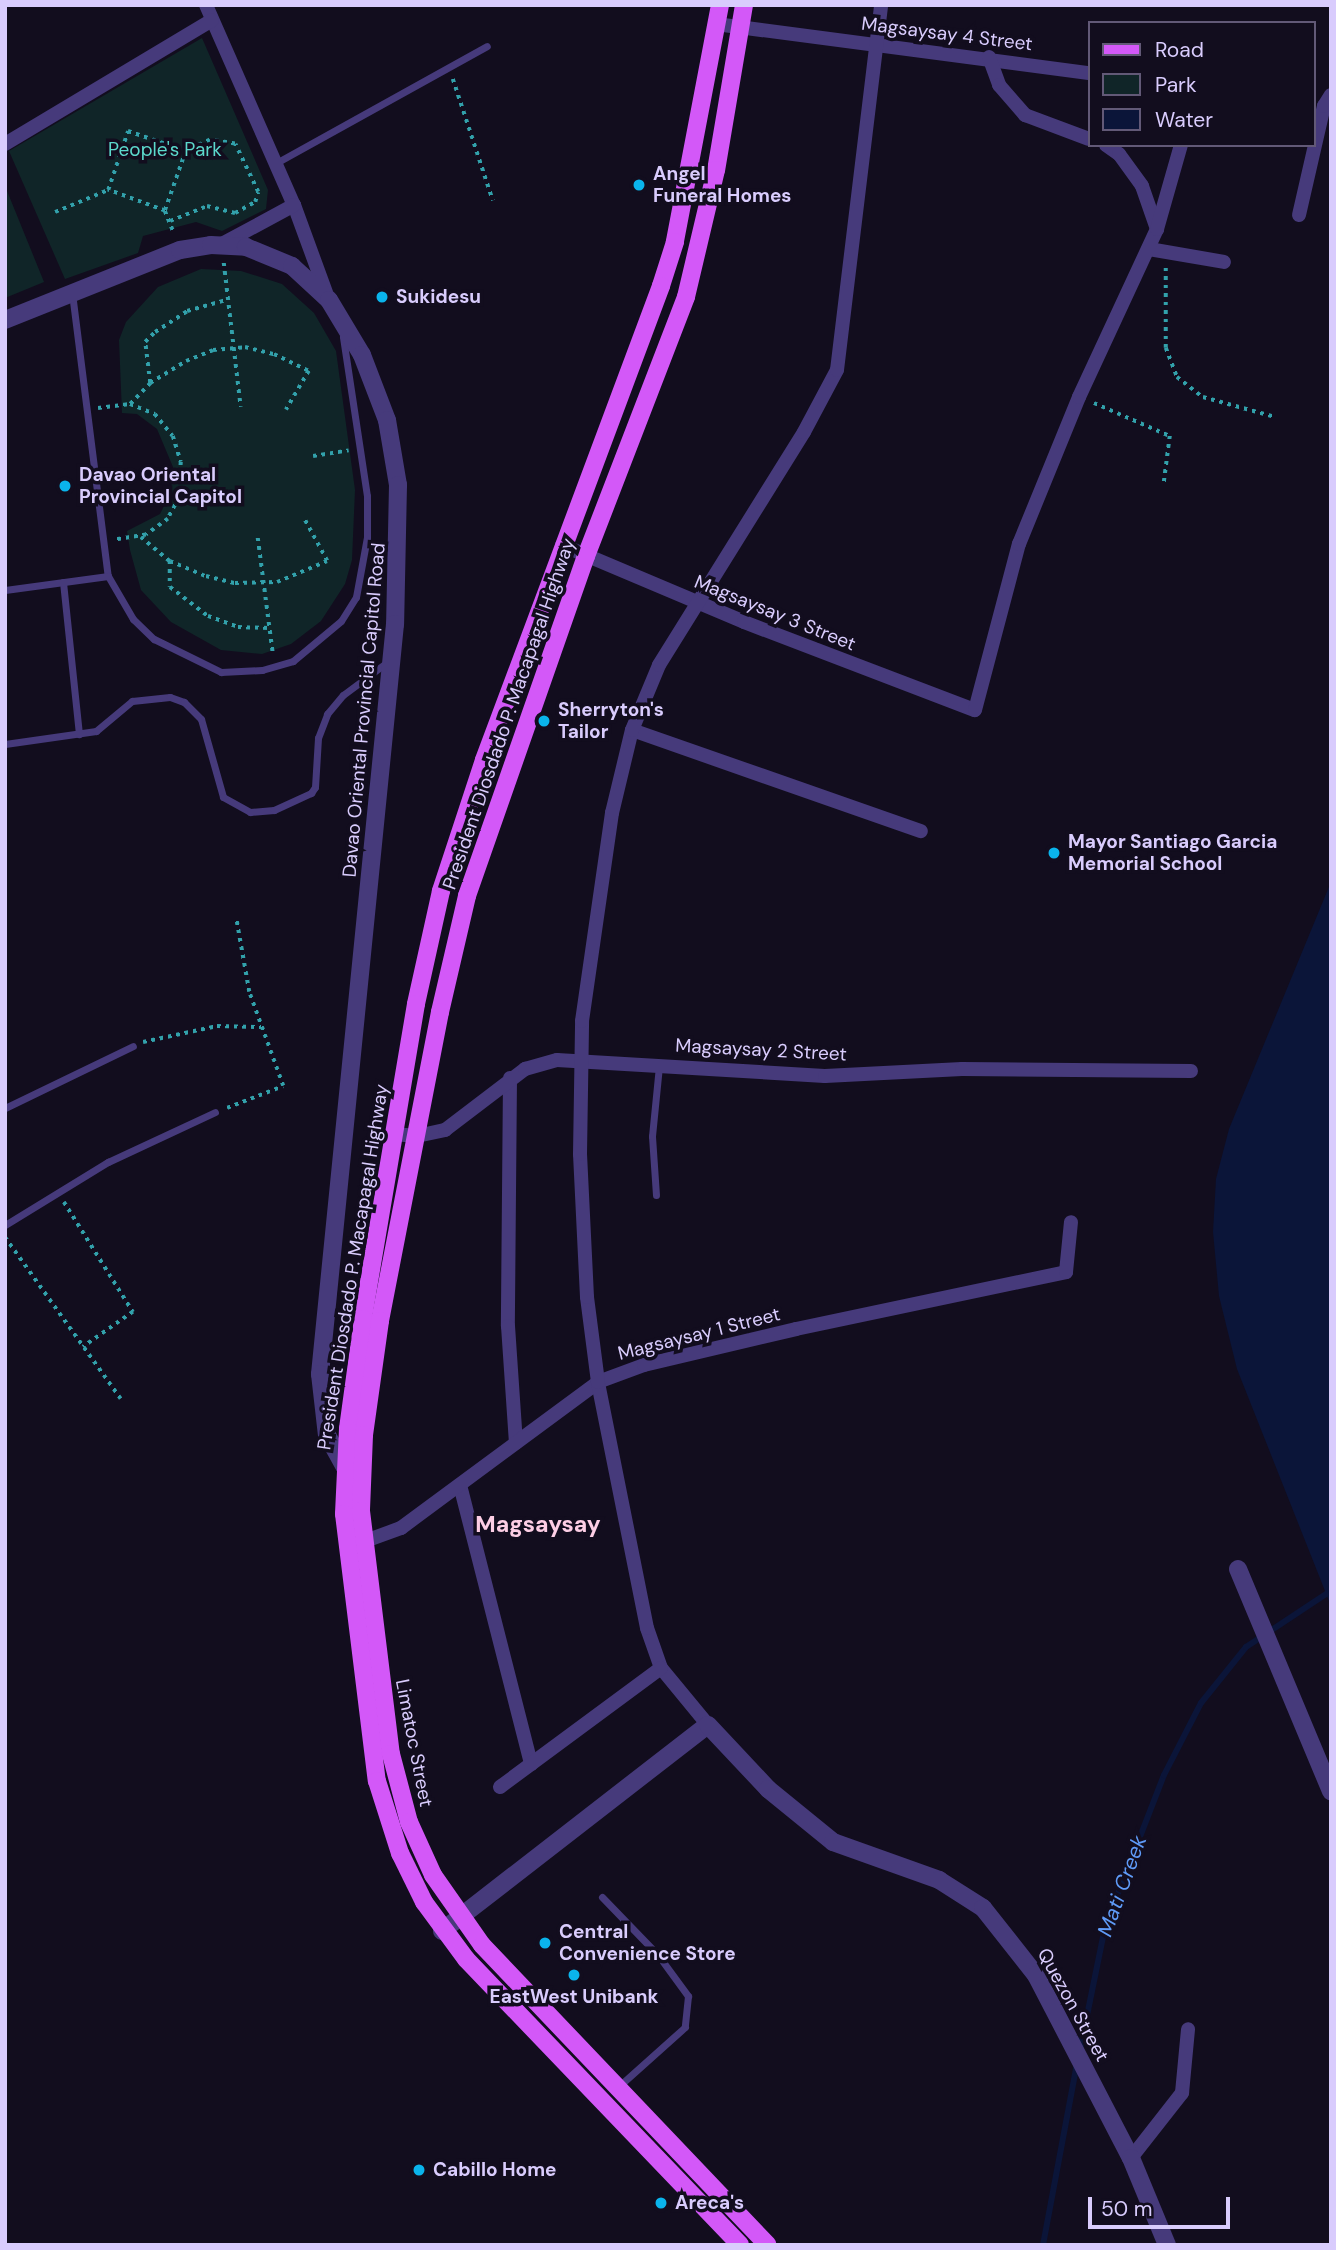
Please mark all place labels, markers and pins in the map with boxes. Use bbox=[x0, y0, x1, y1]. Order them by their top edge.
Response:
place label: Angel Funeral Homes bbox=[653, 163, 791, 207]
marker: Angel Funeral Homes bbox=[631, 177, 647, 193]
place label: Sukidesu bbox=[396, 286, 481, 308]
marker: Sukidesu bbox=[374, 289, 390, 305]
place label: Davao Oriental Provincial Capitol bbox=[79, 464, 242, 508]
marker: Davao Oriental Provincial Capitol bbox=[57, 478, 73, 494]
place label: Sherryton's Tailor bbox=[558, 699, 664, 743]
marker: Sherryton's Tailor bbox=[536, 713, 552, 729]
place label: Mayor Santiago Garcia Memorial School bbox=[1068, 831, 1277, 875]
marker: Mayor Santiago Garcia Memorial School bbox=[1046, 845, 1062, 861]
place label: Central Convenience Store bbox=[559, 1921, 736, 1965]
marker: Central Convenience Store bbox=[537, 1935, 553, 1951]
marker: EastWest Unibank bbox=[566, 1967, 582, 1983]
place label: EastWest Unibank bbox=[490, 1986, 658, 2008]
place label: Cabillo Home bbox=[433, 2159, 556, 2181]
marker: Cabillo Home bbox=[411, 2162, 427, 2178]
place label: Areca's bbox=[675, 2192, 744, 2214]
marker: Areca's bbox=[653, 2195, 669, 2211]

